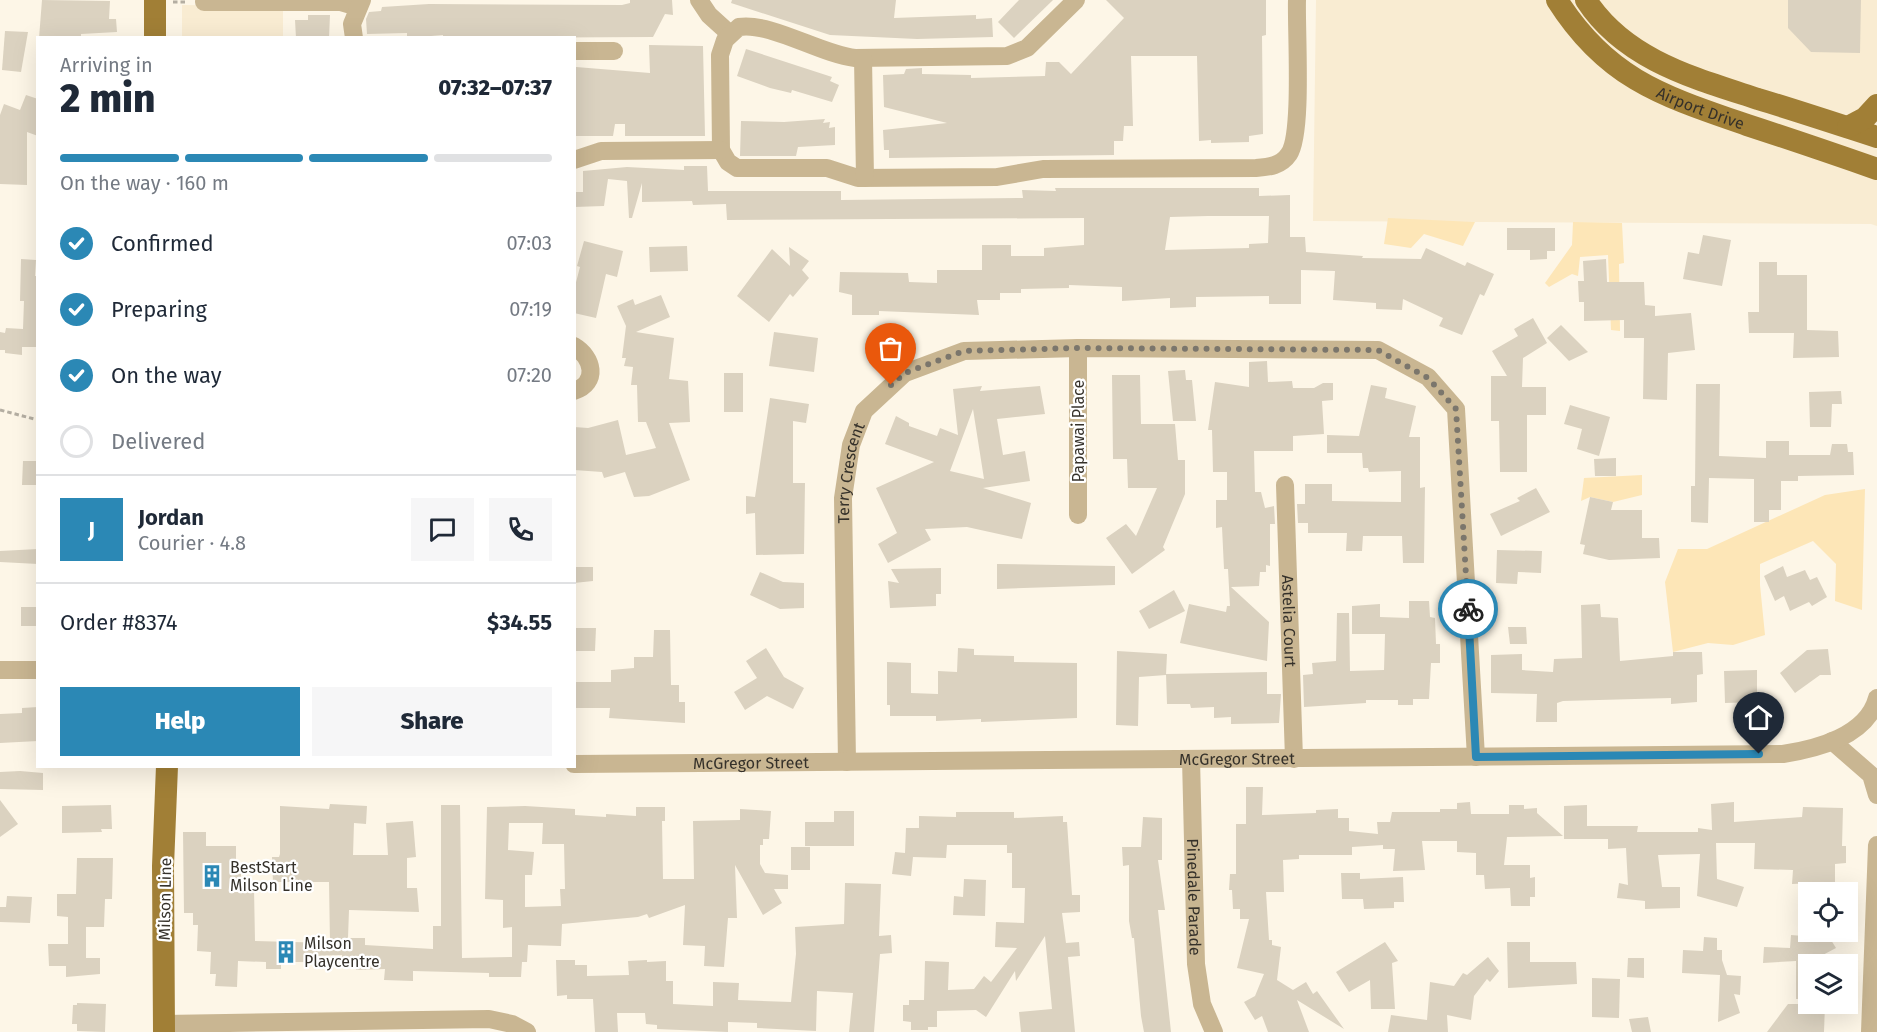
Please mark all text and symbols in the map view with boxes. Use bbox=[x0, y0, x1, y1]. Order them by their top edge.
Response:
text: Arriving in bbox=[60, 53, 153, 77]
text: 07:32–07:37 bbox=[438, 74, 552, 101]
text: 2 min bbox=[60, 76, 156, 122]
street label: Airport Drive bbox=[1654, 82, 1747, 133]
text: On the way · 160 m bbox=[60, 171, 229, 195]
icon: check bbox=[60, 227, 93, 260]
text: Confirmed bbox=[111, 230, 214, 257]
text: 07:03 bbox=[507, 231, 552, 255]
icon: check bbox=[60, 293, 93, 326]
text: Preparing bbox=[111, 296, 207, 323]
text: 07:19 bbox=[509, 297, 552, 321]
pin bbox=[865, 323, 916, 385]
icon: bag bbox=[874, 332, 907, 365]
icon: check bbox=[60, 359, 93, 392]
text: On the way bbox=[111, 362, 222, 389]
text: 07:20 bbox=[507, 363, 552, 387]
street label: Papawai Place bbox=[1069, 380, 1088, 482]
street label: Terry Crescent bbox=[833, 419, 868, 523]
text: Delivered bbox=[111, 428, 206, 455]
button: chat bbox=[411, 498, 474, 561]
button: phone bbox=[489, 498, 552, 561]
text: Jordan bbox=[138, 504, 204, 531]
text: J bbox=[88, 516, 95, 543]
text: Courier · 4.8 bbox=[138, 531, 246, 555]
street label: Astelia Court bbox=[1278, 574, 1300, 668]
courier bbox=[1438, 579, 1498, 639]
icon: bike bbox=[1452, 593, 1485, 626]
text: Order #8374 bbox=[60, 609, 178, 636]
text: $34.55 bbox=[487, 609, 552, 636]
button: Help bbox=[60, 687, 300, 756]
button: Share bbox=[312, 687, 552, 756]
pin bbox=[1733, 692, 1784, 754]
icon: home bbox=[1742, 701, 1775, 734]
street label: McGregor Street bbox=[1179, 749, 1295, 768]
street label: McGregor Street bbox=[693, 753, 809, 773]
street label: Pinedale Parade bbox=[1183, 838, 1205, 956]
street label: Milson Line bbox=[155, 858, 175, 940]
place label: BestStart Milson Line bbox=[230, 858, 313, 895]
building icon: BestStart Milson Line bbox=[199, 863, 225, 889]
map controls bbox=[1798, 882, 1858, 1014]
button: locate bbox=[1798, 882, 1858, 942]
place label: Milson Playcentre bbox=[304, 934, 380, 971]
building icon: Milson Playcentre bbox=[273, 939, 299, 965]
button: layers bbox=[1798, 954, 1858, 1014]

